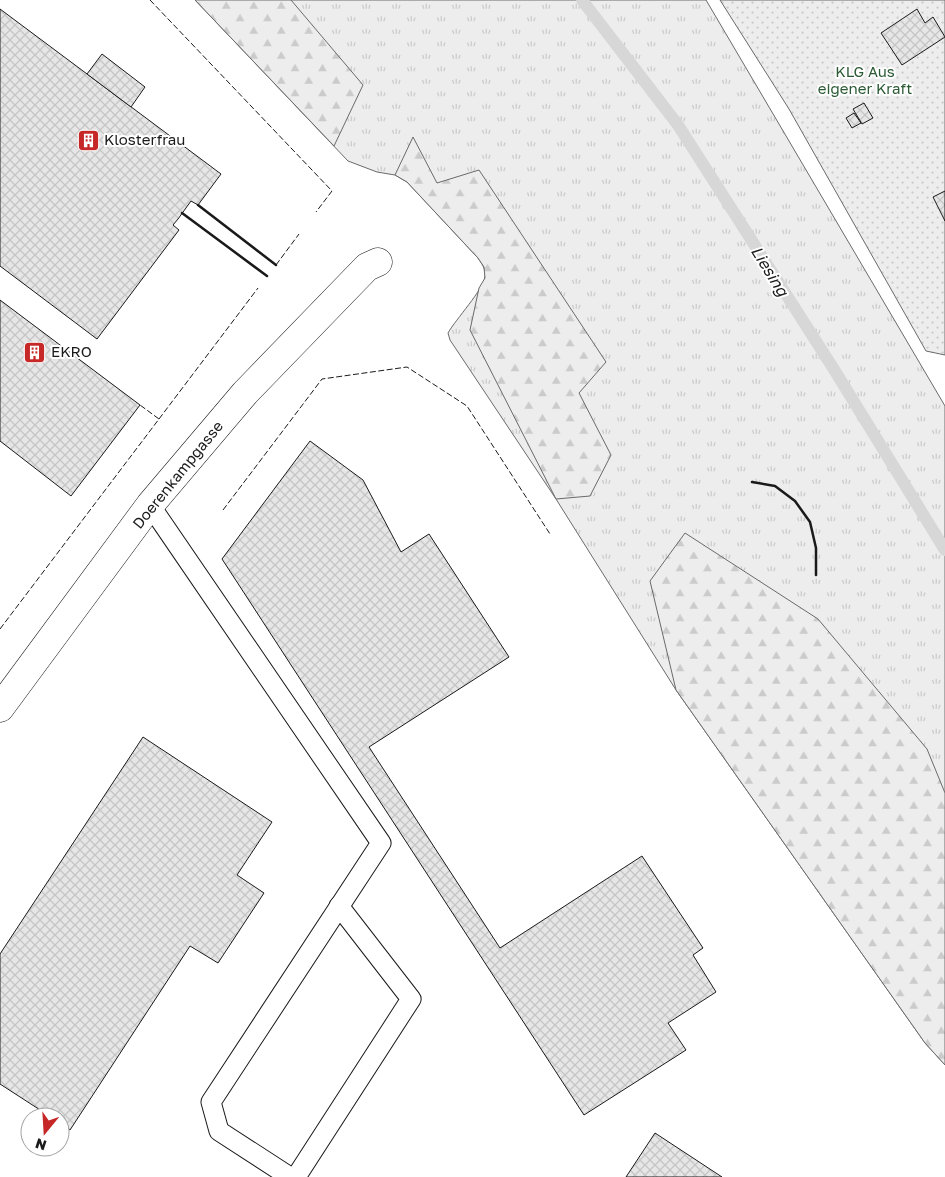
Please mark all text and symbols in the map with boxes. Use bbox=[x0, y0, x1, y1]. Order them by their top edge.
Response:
park label: KLG Aus eigener Kraft bbox=[818, 62, 912, 97]
building icon: Klosterfrau bbox=[76, 128, 100, 152]
place label: Klosterfrau bbox=[104, 130, 185, 148]
water label: Liesing bbox=[747, 242, 794, 301]
building icon: EKRO bbox=[23, 340, 47, 364]
place label: EKRO bbox=[51, 342, 92, 360]
street label: Doerenkampgasse bbox=[128, 417, 226, 532]
north arrow bbox=[20, 1107, 70, 1157]
text: N bbox=[33, 1135, 49, 1155]

